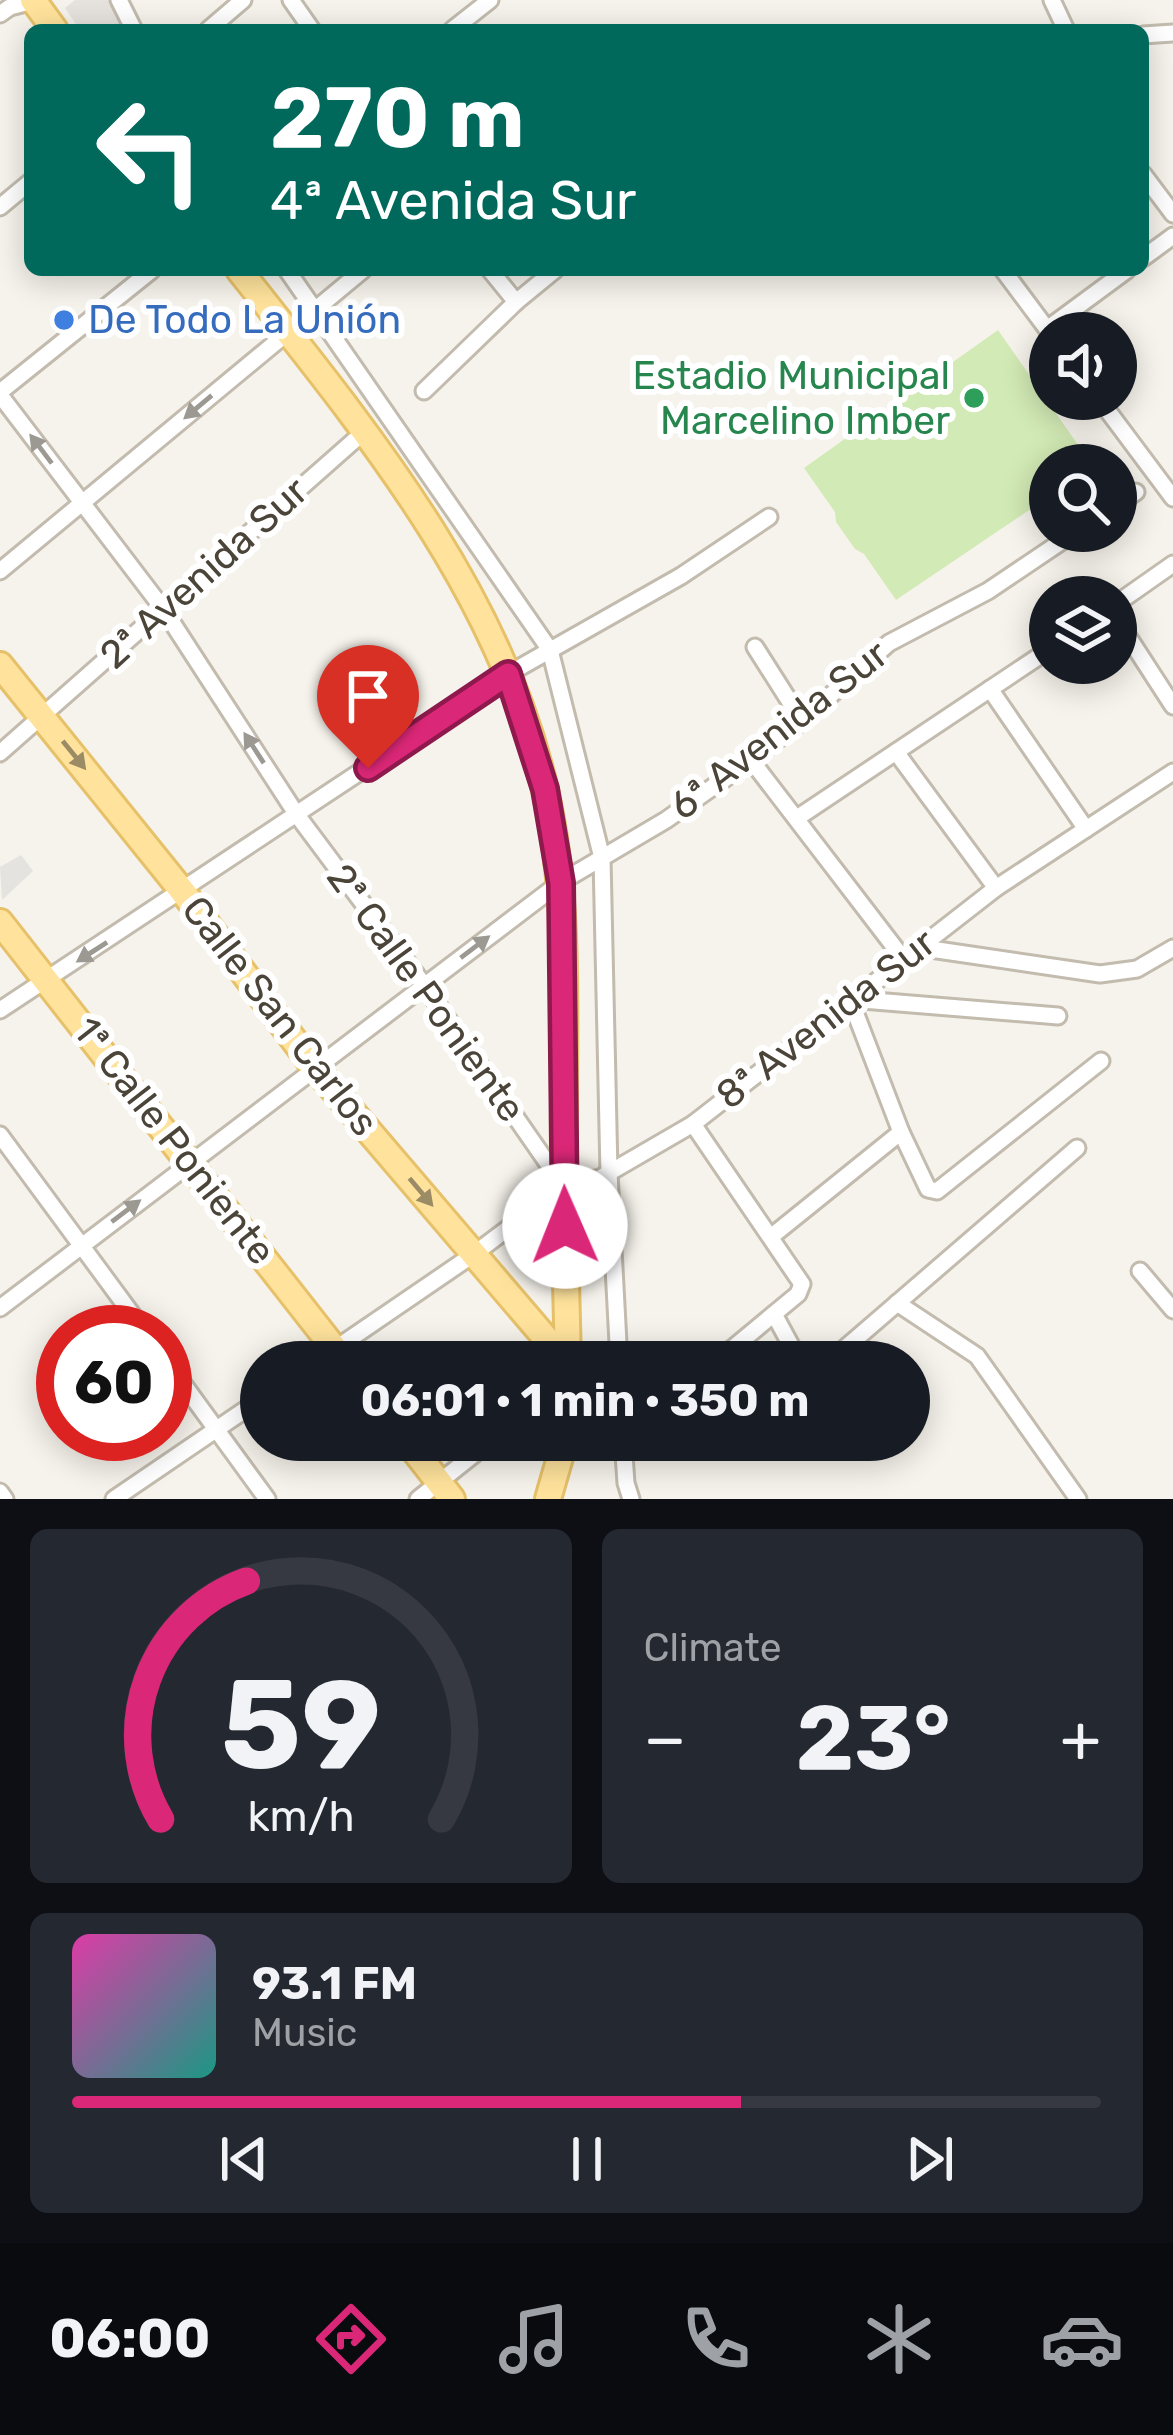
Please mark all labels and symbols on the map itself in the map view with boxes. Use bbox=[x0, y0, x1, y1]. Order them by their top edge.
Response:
place label: De Todo La Unión bbox=[88, 297, 401, 343]
marker: De Todo La Unión bbox=[51, 307, 77, 333]
place label: Estadio Municipal Marcelino Imber bbox=[632, 353, 950, 444]
marker: Estadio Municipal Marcelino Imber bbox=[961, 385, 987, 411]
one-way arrow bbox=[182, 393, 213, 419]
one-way arrow bbox=[29, 433, 53, 465]
street label: 2ª Avenida Sur bbox=[91, 468, 317, 678]
street label: 6ª Avenida Sur bbox=[661, 631, 897, 829]
pin bbox=[317, 645, 419, 768]
one-way arrow bbox=[243, 732, 265, 765]
one-way arrow bbox=[61, 740, 86, 771]
street label: 2ª Calle Poniente bbox=[317, 855, 535, 1131]
street label: Calle San Carlos bbox=[172, 887, 388, 1145]
street label: 8ª Avenida Sur bbox=[707, 919, 945, 1119]
one-way arrow bbox=[459, 935, 491, 959]
one-way arrow bbox=[76, 940, 109, 962]
street label: 1ª Calle Poniente bbox=[63, 1008, 285, 1274]
position arrow bbox=[502, 1163, 628, 1289]
one-way arrow bbox=[407, 1177, 433, 1207]
one-way arrow bbox=[111, 1200, 142, 1224]
speed limit sign: 60 bbox=[36, 1305, 192, 1461]

